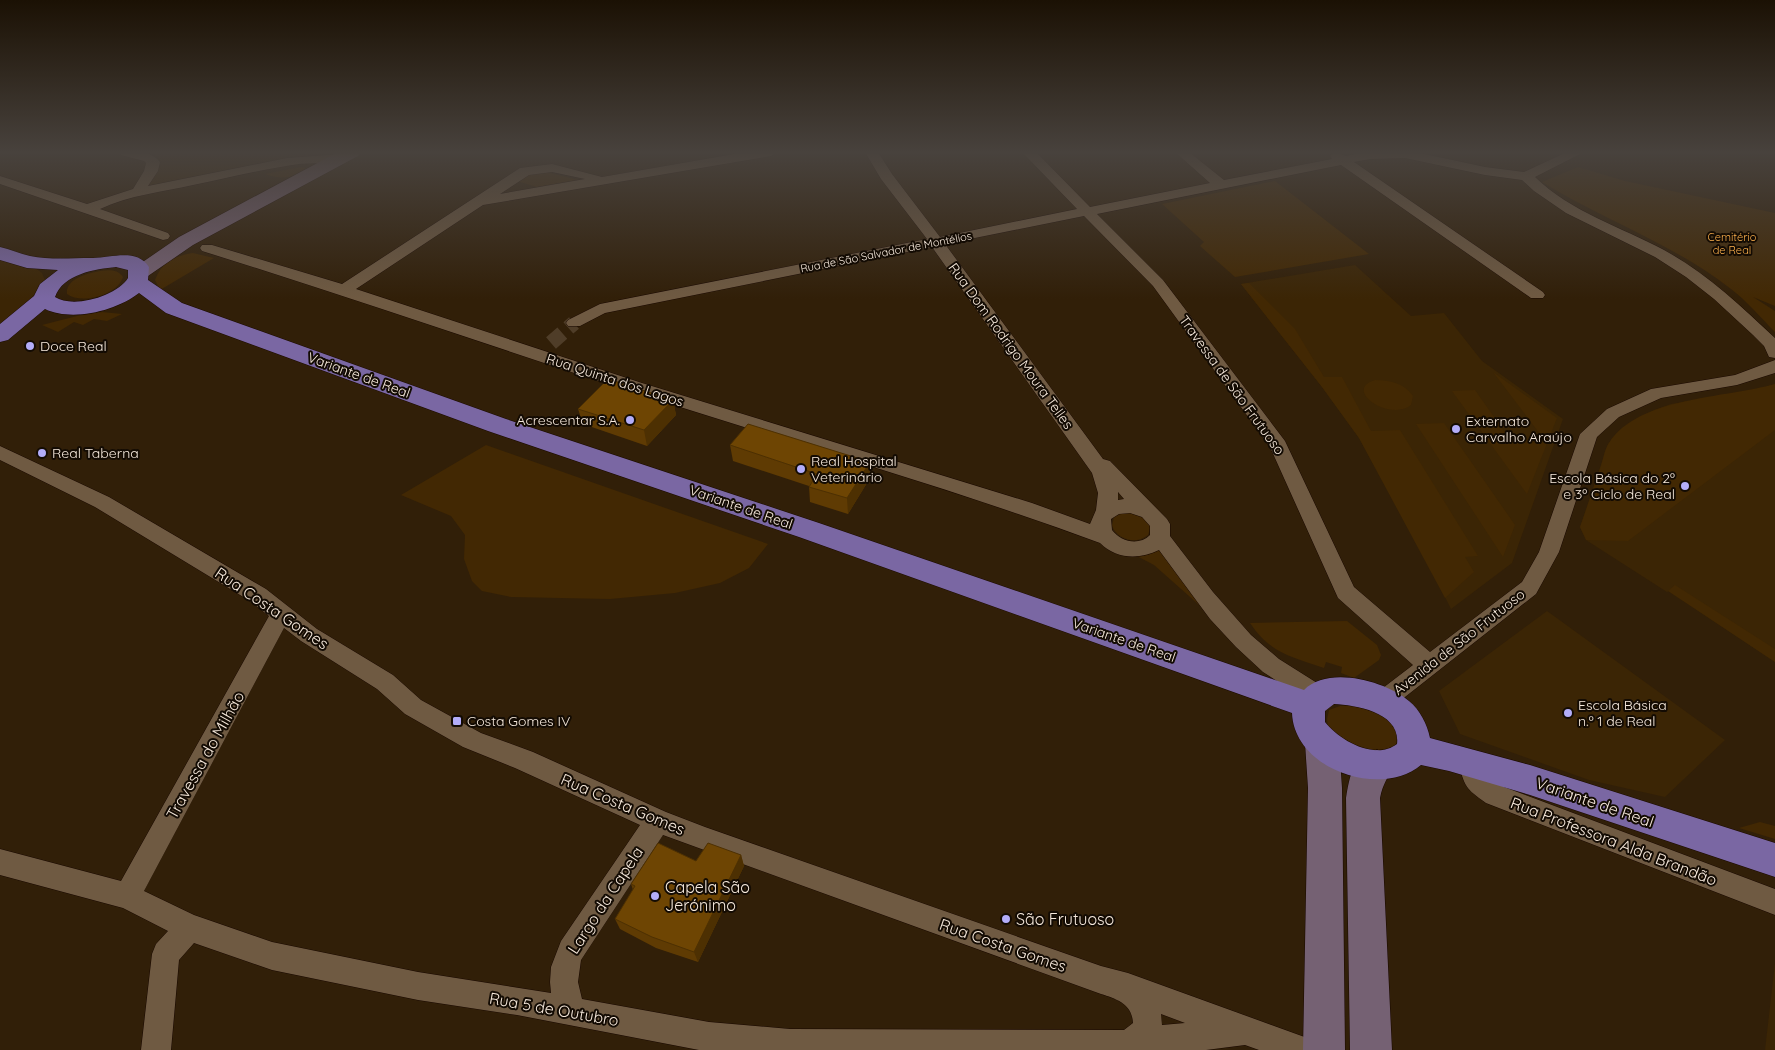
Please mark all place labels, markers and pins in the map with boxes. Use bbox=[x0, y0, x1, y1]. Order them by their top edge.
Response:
place label: Doce Real bbox=[40, 337, 107, 355]
marker: Doce Real bbox=[24, 340, 36, 352]
place label: Acrescentar S.A. bbox=[516, 411, 620, 429]
place label: Externato Carvalho Araújo bbox=[1466, 412, 1572, 446]
marker: Acrescentar S.A. bbox=[624, 414, 636, 426]
marker: Externato Carvalho Araújo bbox=[1450, 423, 1462, 435]
place label: Real Taberna bbox=[52, 444, 139, 462]
marker: Real Taberna bbox=[36, 447, 48, 459]
place label: Real Hospital Veterinário bbox=[811, 452, 897, 486]
marker: Real Hospital Veterinário bbox=[795, 463, 807, 475]
place label: Escola Básica do 2º e 3º Ciclo de Real bbox=[1549, 469, 1675, 503]
marker: Escola Básica do 2º e 3º Ciclo de Real bbox=[1679, 480, 1691, 492]
place label: Escola Básica n.º 1 de Real bbox=[1578, 696, 1667, 730]
marker: Escola Básica n.º 1 de Real bbox=[1562, 707, 1574, 719]
place label: Costa Gomes IV bbox=[467, 712, 570, 730]
marker: Costa Gomes IV bbox=[451, 715, 463, 727]
place label: Capela São Jerónimo bbox=[665, 877, 750, 915]
marker: Capela São Jerónimo bbox=[649, 890, 661, 902]
place label: São Frutuoso bbox=[1016, 909, 1114, 929]
marker: São Frutuoso bbox=[1000, 913, 1012, 925]

